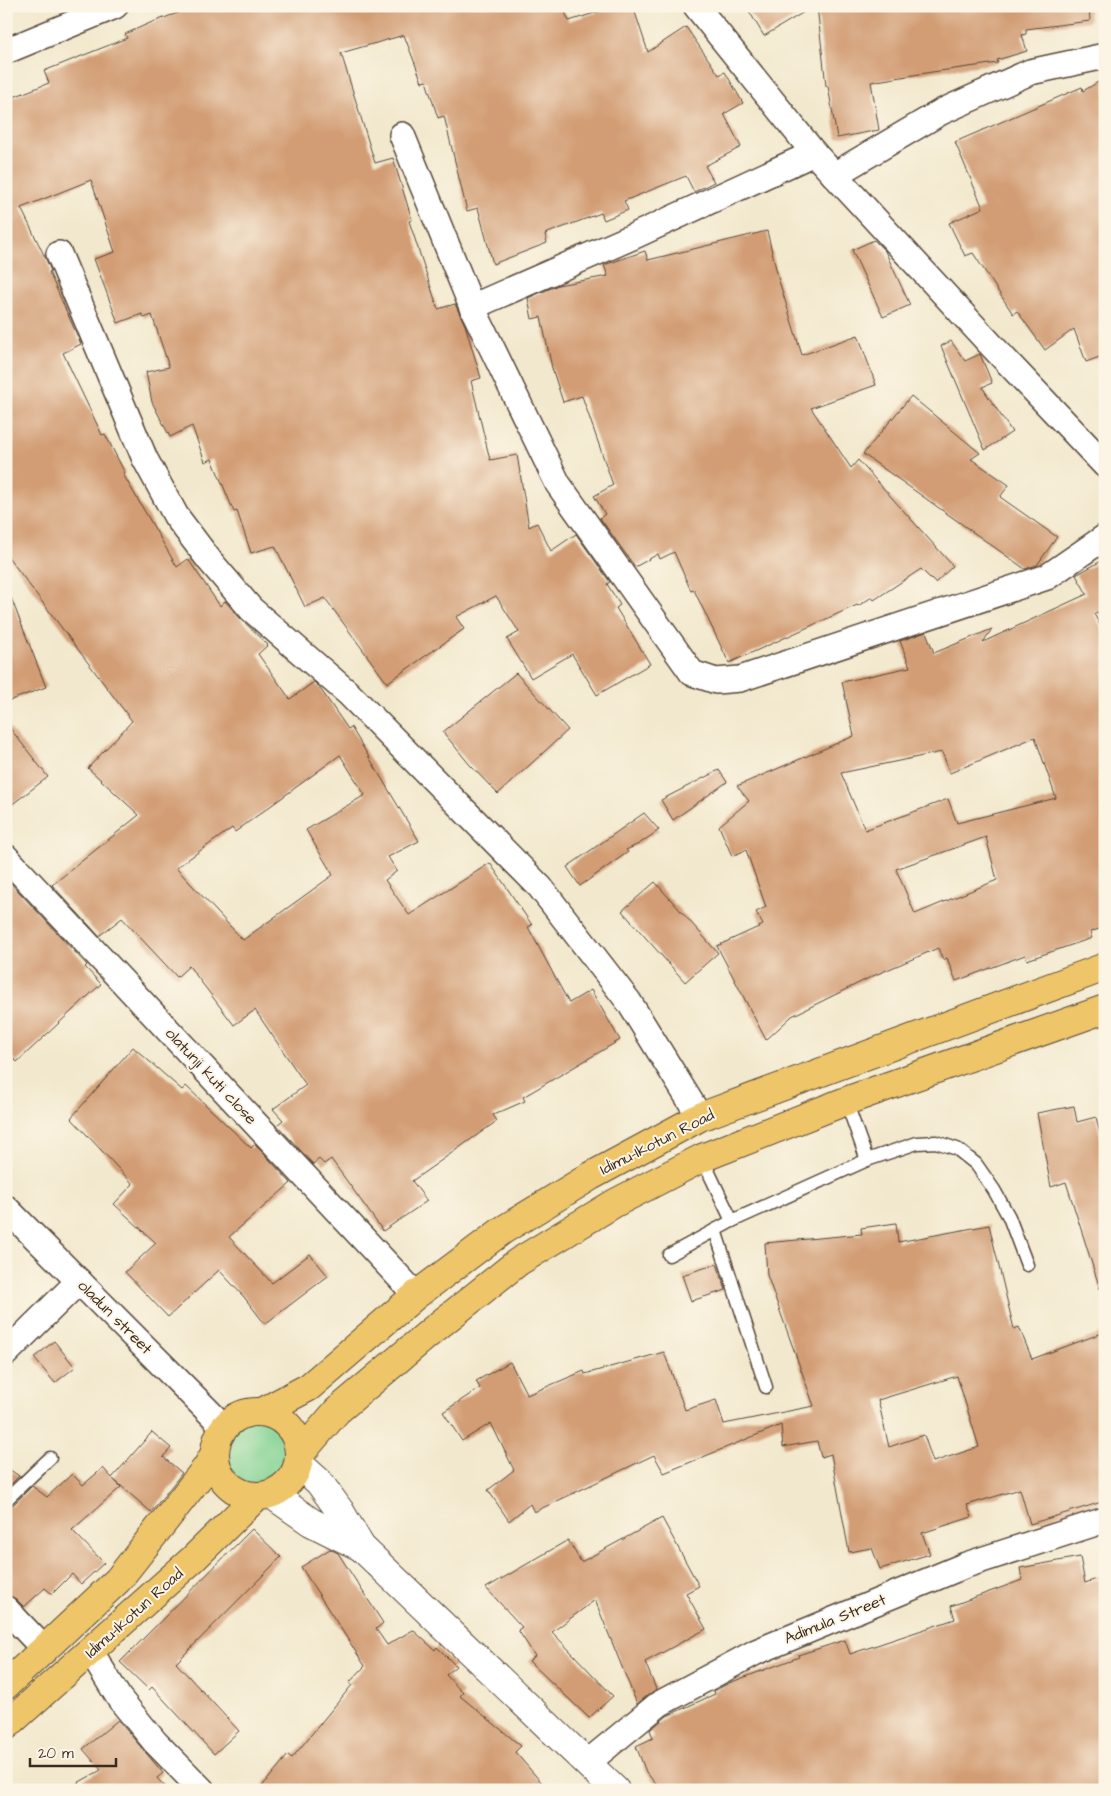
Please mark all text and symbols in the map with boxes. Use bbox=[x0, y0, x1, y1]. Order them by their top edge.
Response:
street label: olatunji kuti close bbox=[160, 1023, 262, 1130]
street label: Idimu-Ikotun Road bbox=[596, 1104, 718, 1180]
street label: oladun street bbox=[73, 1275, 158, 1360]
street label: Idimu-Ikotun Road bbox=[80, 1563, 188, 1663]
street label: Adimula Street bbox=[781, 1588, 890, 1649]
scale bar bbox=[30, 1736, 116, 1768]
text: 20 m bbox=[38, 1743, 74, 1764]

